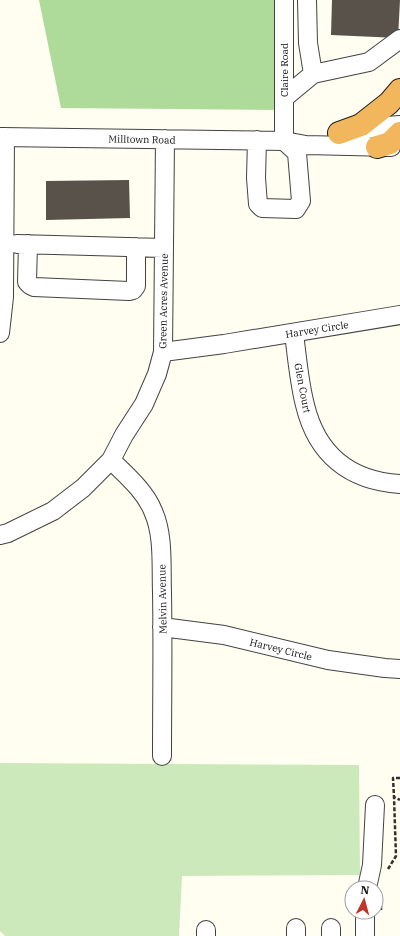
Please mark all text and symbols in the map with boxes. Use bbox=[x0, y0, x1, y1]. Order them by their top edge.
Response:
street label: Claire Road bbox=[278, 43, 291, 97]
street label: Milltown Road bbox=[108, 132, 176, 147]
street label: Green Acres Avenue bbox=[156, 253, 171, 349]
street label: Harvey Circle bbox=[285, 318, 350, 341]
street label: Glen Court bbox=[291, 362, 314, 415]
street label: Melvin Avenue bbox=[155, 564, 170, 634]
street label: Harvey Circle bbox=[248, 635, 313, 664]
north arrow bbox=[344, 880, 384, 920]
text: N bbox=[360, 883, 370, 898]

